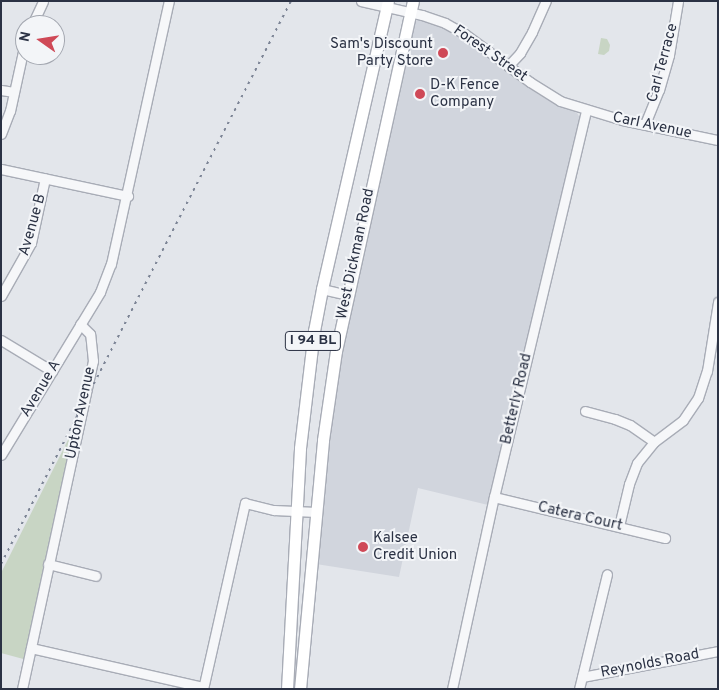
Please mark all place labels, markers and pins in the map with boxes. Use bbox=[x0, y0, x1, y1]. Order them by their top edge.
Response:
place label: Sam's Discount Party Store bbox=[330, 35, 433, 70]
marker: Sam's Discount Party Store bbox=[437, 47, 449, 59]
place label: D-K Fence Company bbox=[430, 76, 499, 111]
marker: D-K Fence Company bbox=[414, 88, 426, 100]
place label: Kalsee Credit Union bbox=[373, 529, 457, 564]
marker: Kalsee Credit Union bbox=[357, 541, 369, 553]

